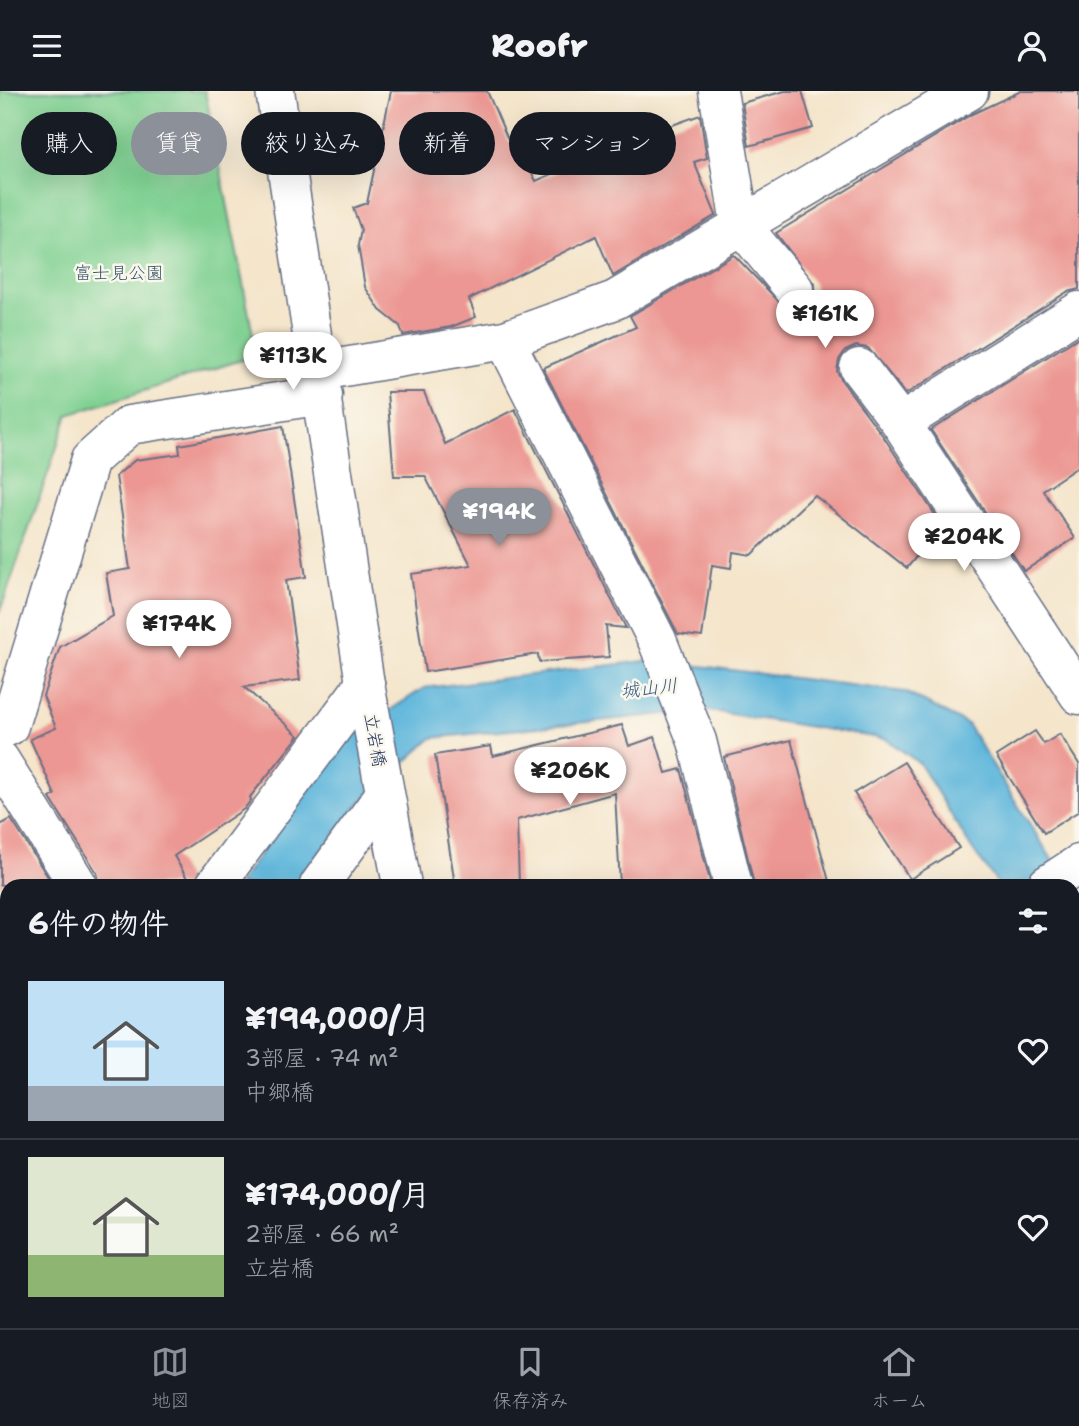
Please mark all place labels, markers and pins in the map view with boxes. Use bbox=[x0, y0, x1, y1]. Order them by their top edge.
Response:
pin: ¥161K bbox=[776, 291, 874, 350]
pin: ¥113K bbox=[244, 333, 342, 392]
pin: ¥194K bbox=[450, 489, 548, 548]
pin: ¥204K bbox=[915, 513, 1013, 573]
pin: ¥174K bbox=[130, 601, 228, 660]
pin: ¥206K bbox=[521, 747, 619, 807]

